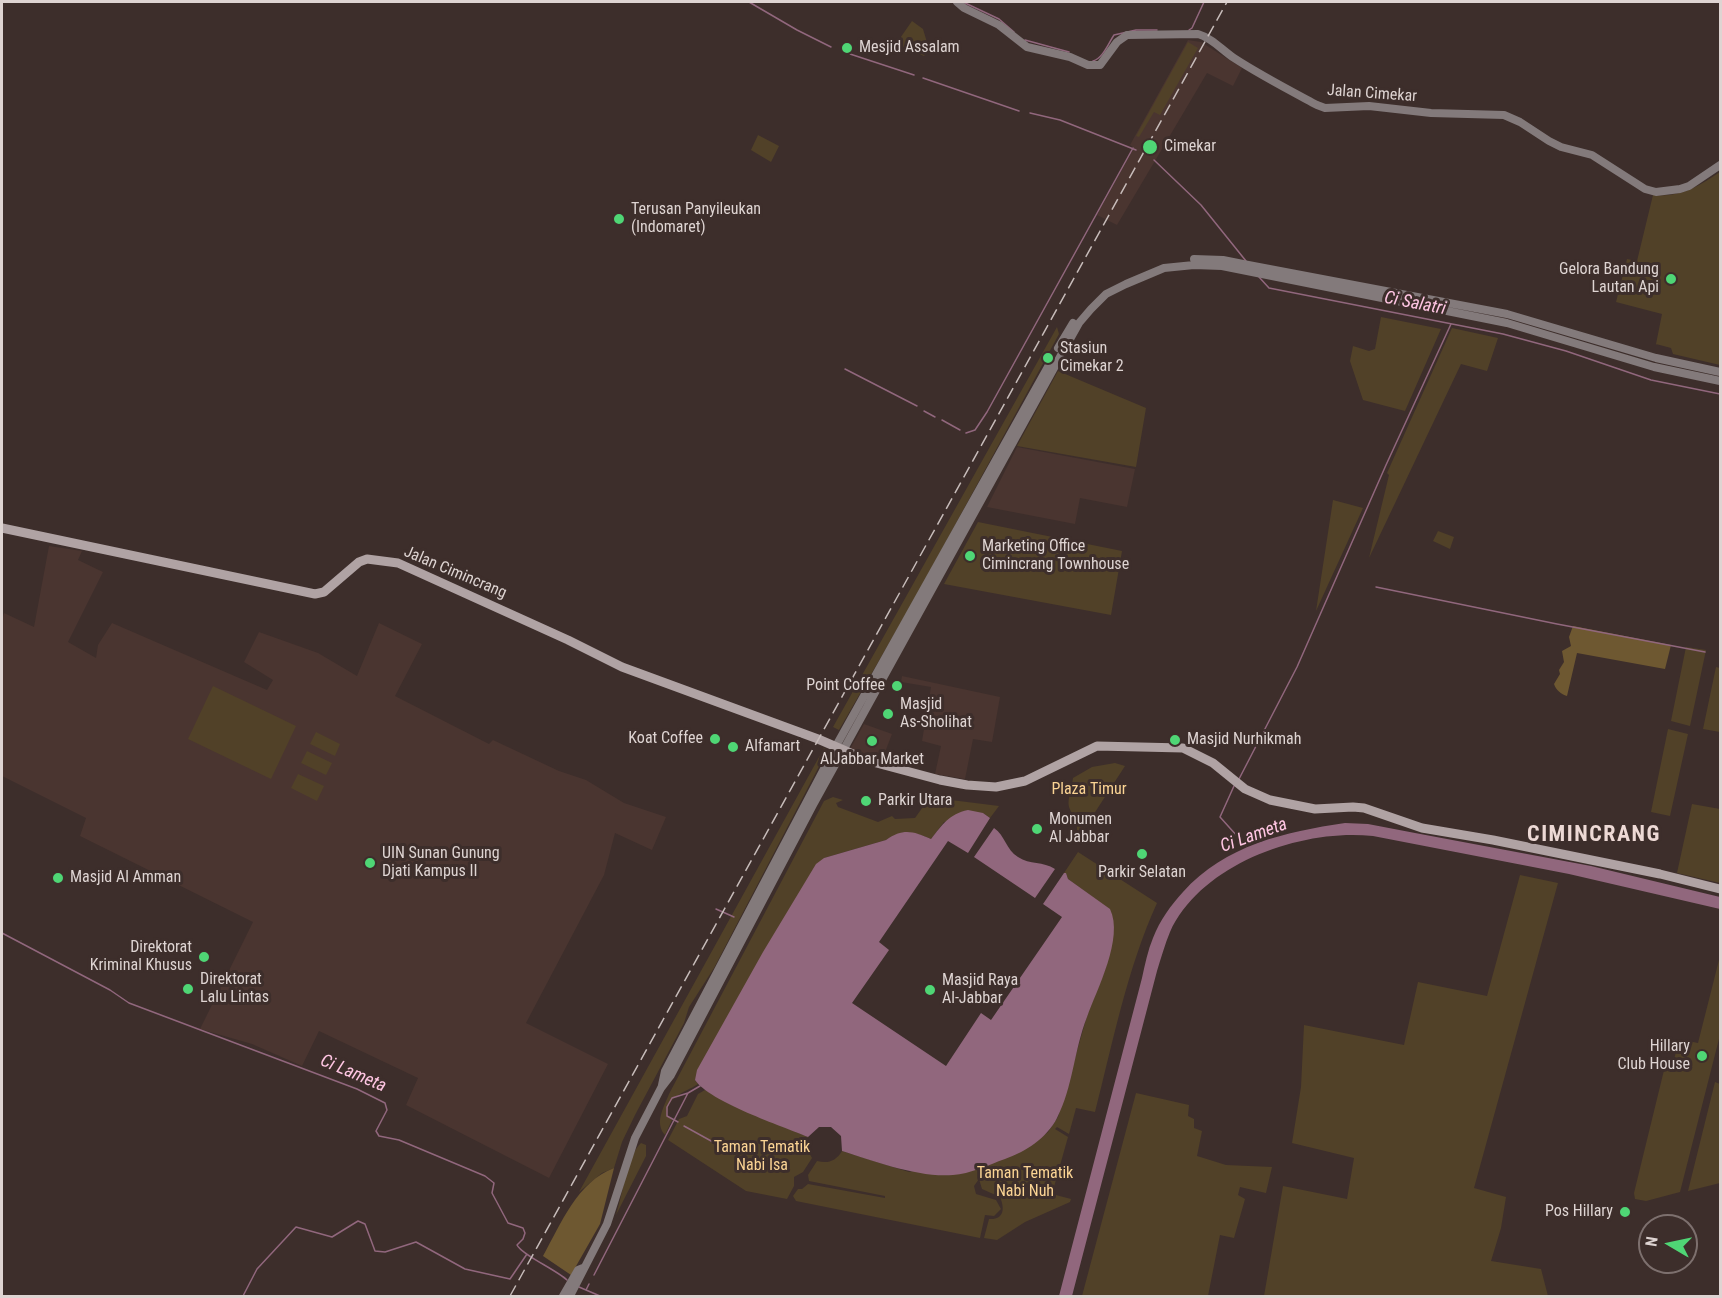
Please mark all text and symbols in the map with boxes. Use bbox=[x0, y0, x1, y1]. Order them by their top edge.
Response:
place label: Mesjid Assalam bbox=[859, 38, 960, 58]
marker: Mesjid Assalam bbox=[840, 41, 854, 55]
street label: Jalan Cimekar bbox=[1326, 81, 1418, 107]
place label: Cimekar bbox=[1164, 137, 1216, 157]
marker: Cimekar bbox=[1141, 138, 1159, 156]
place label: Terusan Panyileukan (Indomaret) bbox=[631, 200, 761, 238]
marker: Terusan Panyileukan (Indomaret) bbox=[612, 212, 626, 226]
place label: Gelora Bandung Lautan Api bbox=[1559, 260, 1659, 298]
marker: Gelora Bandung Lautan Api bbox=[1664, 272, 1678, 286]
water label: Ci Salatri bbox=[1382, 287, 1448, 321]
place label: Stasiun Cimekar 2 bbox=[1060, 339, 1124, 377]
marker: Stasiun Cimekar 2 bbox=[1041, 351, 1055, 365]
place label: Marketing Office Cimincrang Townhouse bbox=[982, 537, 1129, 575]
street label: Jalan Cimincrang bbox=[401, 543, 509, 603]
marker: Marketing Office Cimincrang Townhouse bbox=[963, 549, 977, 563]
place label: Point Coffee bbox=[806, 676, 885, 696]
marker: Point Coffee bbox=[890, 679, 904, 693]
place label: Masjid As-Sholihat bbox=[900, 695, 972, 733]
marker: Masjid As-Sholihat bbox=[881, 707, 895, 721]
place label: Koat Coffee bbox=[628, 729, 703, 749]
place label: Masjid Nurhikmah bbox=[1187, 730, 1301, 750]
marker: Koat Coffee bbox=[708, 732, 722, 746]
marker: Masjid Nurhikmah bbox=[1168, 733, 1182, 747]
marker: AlJabbar Market bbox=[865, 734, 879, 748]
place label: Alfamart bbox=[745, 737, 800, 757]
marker: Alfamart bbox=[726, 740, 740, 754]
place label: AlJabbar Market bbox=[820, 750, 924, 770]
park label: Plaza Timur bbox=[1051, 780, 1127, 800]
place label: Parkir Utara bbox=[878, 791, 952, 811]
marker: Parkir Utara bbox=[859, 794, 873, 808]
place label: Monumen Al Jabbar bbox=[1049, 810, 1112, 848]
water label: Ci Lameta bbox=[1218, 814, 1290, 858]
marker: Monumen Al Jabbar bbox=[1030, 822, 1044, 836]
district label: CIMINCRANG bbox=[1527, 822, 1661, 848]
place label: UIN Sunan Gunung Djati Kampus II bbox=[382, 844, 500, 882]
marker: Parkir Selatan bbox=[1135, 847, 1149, 861]
marker: UIN Sunan Gunung Djati Kampus II bbox=[363, 856, 377, 870]
place label: Parkir Selatan bbox=[1098, 863, 1186, 883]
place label: Masjid Al Amman bbox=[70, 868, 181, 888]
marker: Masjid Al Amman bbox=[51, 871, 65, 885]
place label: Direktorat Kriminal Khusus bbox=[90, 938, 192, 976]
marker: Direktorat Kriminal Khusus bbox=[197, 950, 211, 964]
place label: Direktorat Lalu Lintas bbox=[200, 970, 269, 1008]
place label: Masjid Raya Al-Jabbar bbox=[942, 971, 1018, 1009]
marker: Direktorat Lalu Lintas bbox=[181, 982, 195, 996]
marker: Masjid Raya Al-Jabbar bbox=[923, 983, 937, 997]
place label: Hillary Club House bbox=[1617, 1037, 1690, 1075]
marker: Hillary Club House bbox=[1695, 1049, 1709, 1063]
water label: Ci Lameta bbox=[317, 1050, 389, 1098]
park label: Taman Tematik Nabi Isa bbox=[714, 1138, 810, 1176]
park label: Taman Tematik Nabi Nuh bbox=[977, 1164, 1073, 1202]
place label: Pos Hillary bbox=[1545, 1202, 1613, 1222]
marker: Pos Hillary bbox=[1618, 1205, 1632, 1219]
north arrow bbox=[1638, 1214, 1698, 1274]
text: N bbox=[1642, 1235, 1662, 1248]

